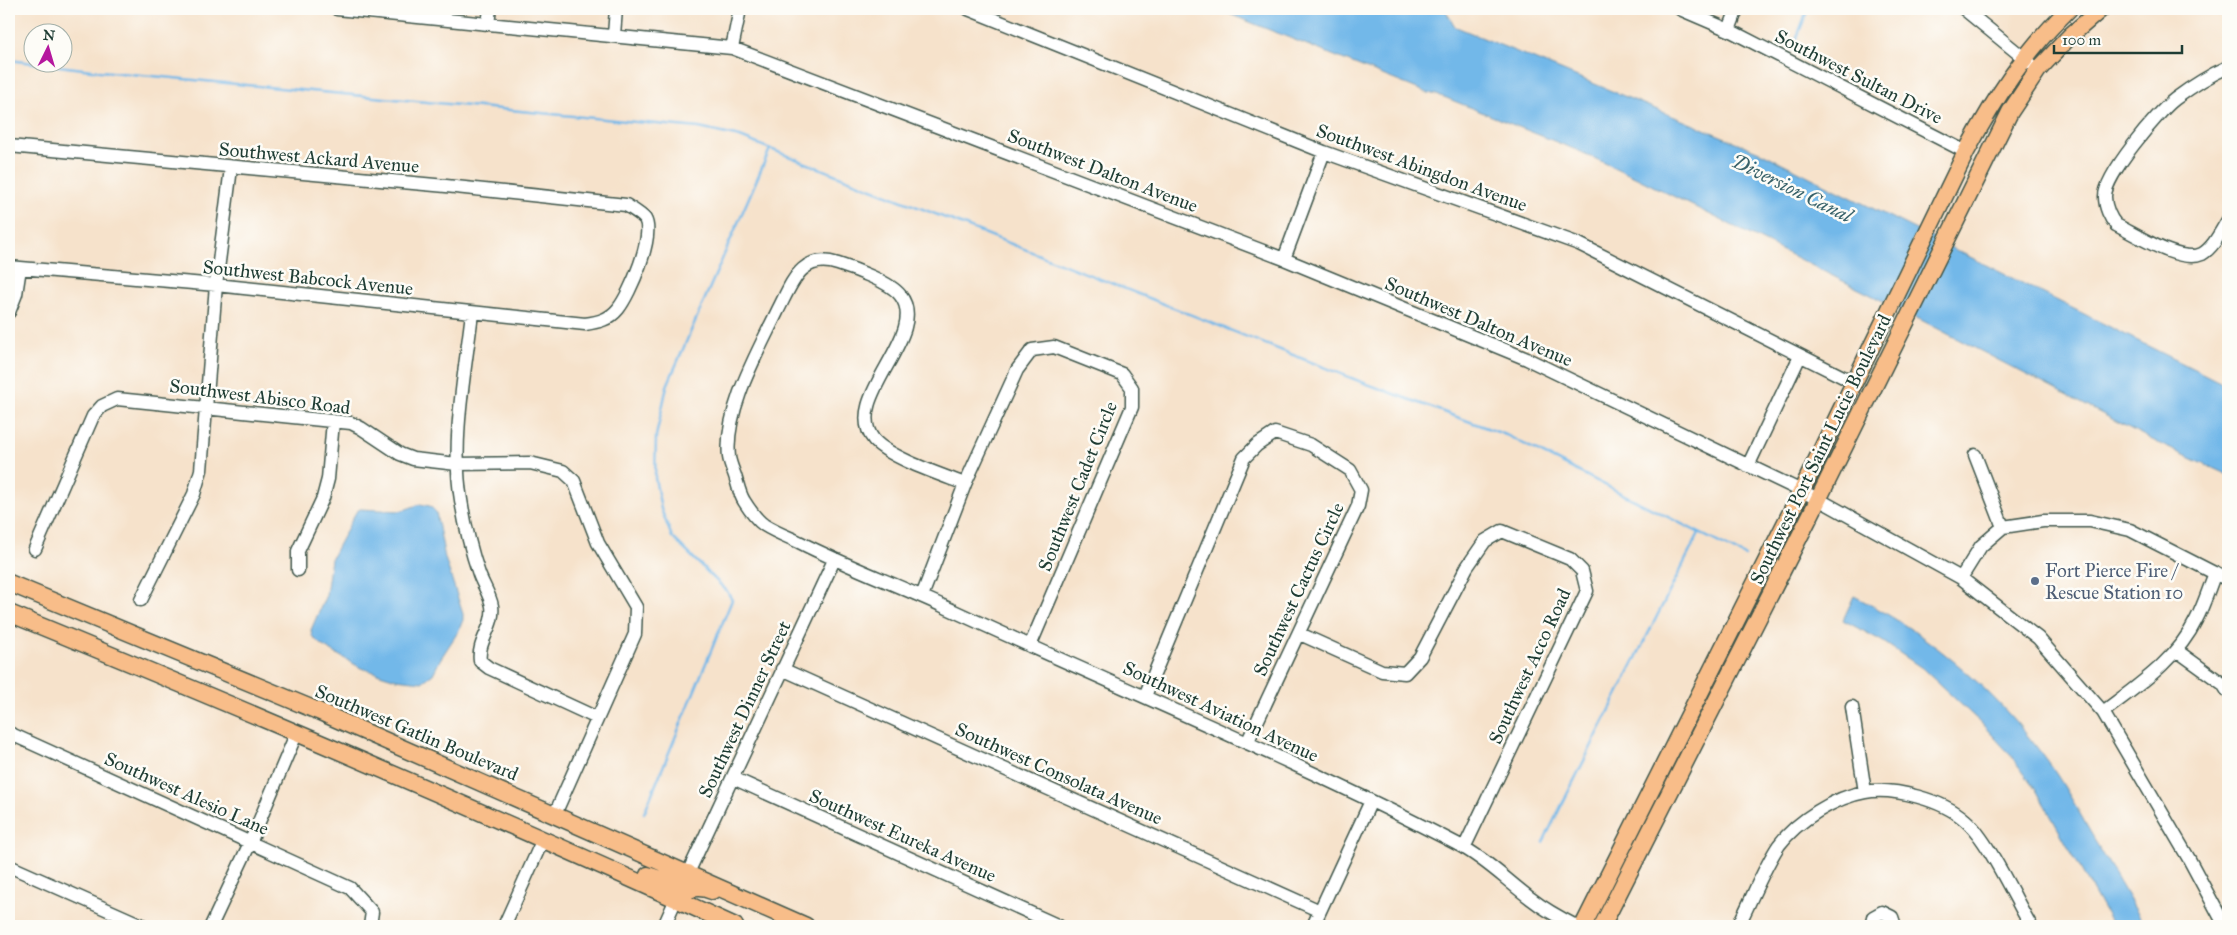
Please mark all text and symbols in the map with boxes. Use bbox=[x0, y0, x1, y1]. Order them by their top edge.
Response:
north arrow bbox=[22, 22, 72, 72]
scale bar bbox=[2054, 22, 2182, 54]
street label: Southwest Sultan Drive bbox=[1771, 24, 1946, 129]
text: N bbox=[42, 27, 56, 45]
text: 100 m bbox=[2062, 31, 2102, 49]
street label: Southwest Abingdon Avenue bbox=[1313, 119, 1531, 217]
street label: Southwest Dalton Avenue bbox=[1005, 124, 1201, 217]
street label: Southwest Ackard Avenue bbox=[218, 137, 420, 178]
water label: Diversion Canal bbox=[1728, 148, 1858, 228]
street label: Southwest Babcock Avenue bbox=[202, 255, 414, 300]
street label: Southwest Dalton Avenue bbox=[1381, 271, 1576, 371]
street label: Southwest Port Saint Lucie Boulevard bbox=[1745, 310, 1896, 588]
street label: Southwest Abisco Road bbox=[168, 374, 352, 419]
street label: Southwest Cadet Circle bbox=[1033, 398, 1122, 575]
street label: Southwest Cactus Circle bbox=[1248, 499, 1349, 680]
place label: Fort Pierce Fire / Rescue Station 10 bbox=[2045, 559, 2183, 604]
marker: Fort Pierce Fire / Rescue Station 10 bbox=[2029, 575, 2041, 587]
street label: Southwest Acco Road bbox=[1483, 584, 1576, 748]
street label: Southwest Dinner Street bbox=[693, 617, 796, 801]
street label: Southwest Aviation Avenue bbox=[1119, 656, 1322, 767]
street label: Southwest Gatlin Boulevard bbox=[312, 679, 522, 786]
street label: Southwest Consolata Avenue bbox=[952, 717, 1166, 830]
street label: Southwest Alesio Lane bbox=[101, 747, 273, 840]
street label: Southwest Eureka Avenue bbox=[806, 784, 1000, 887]

